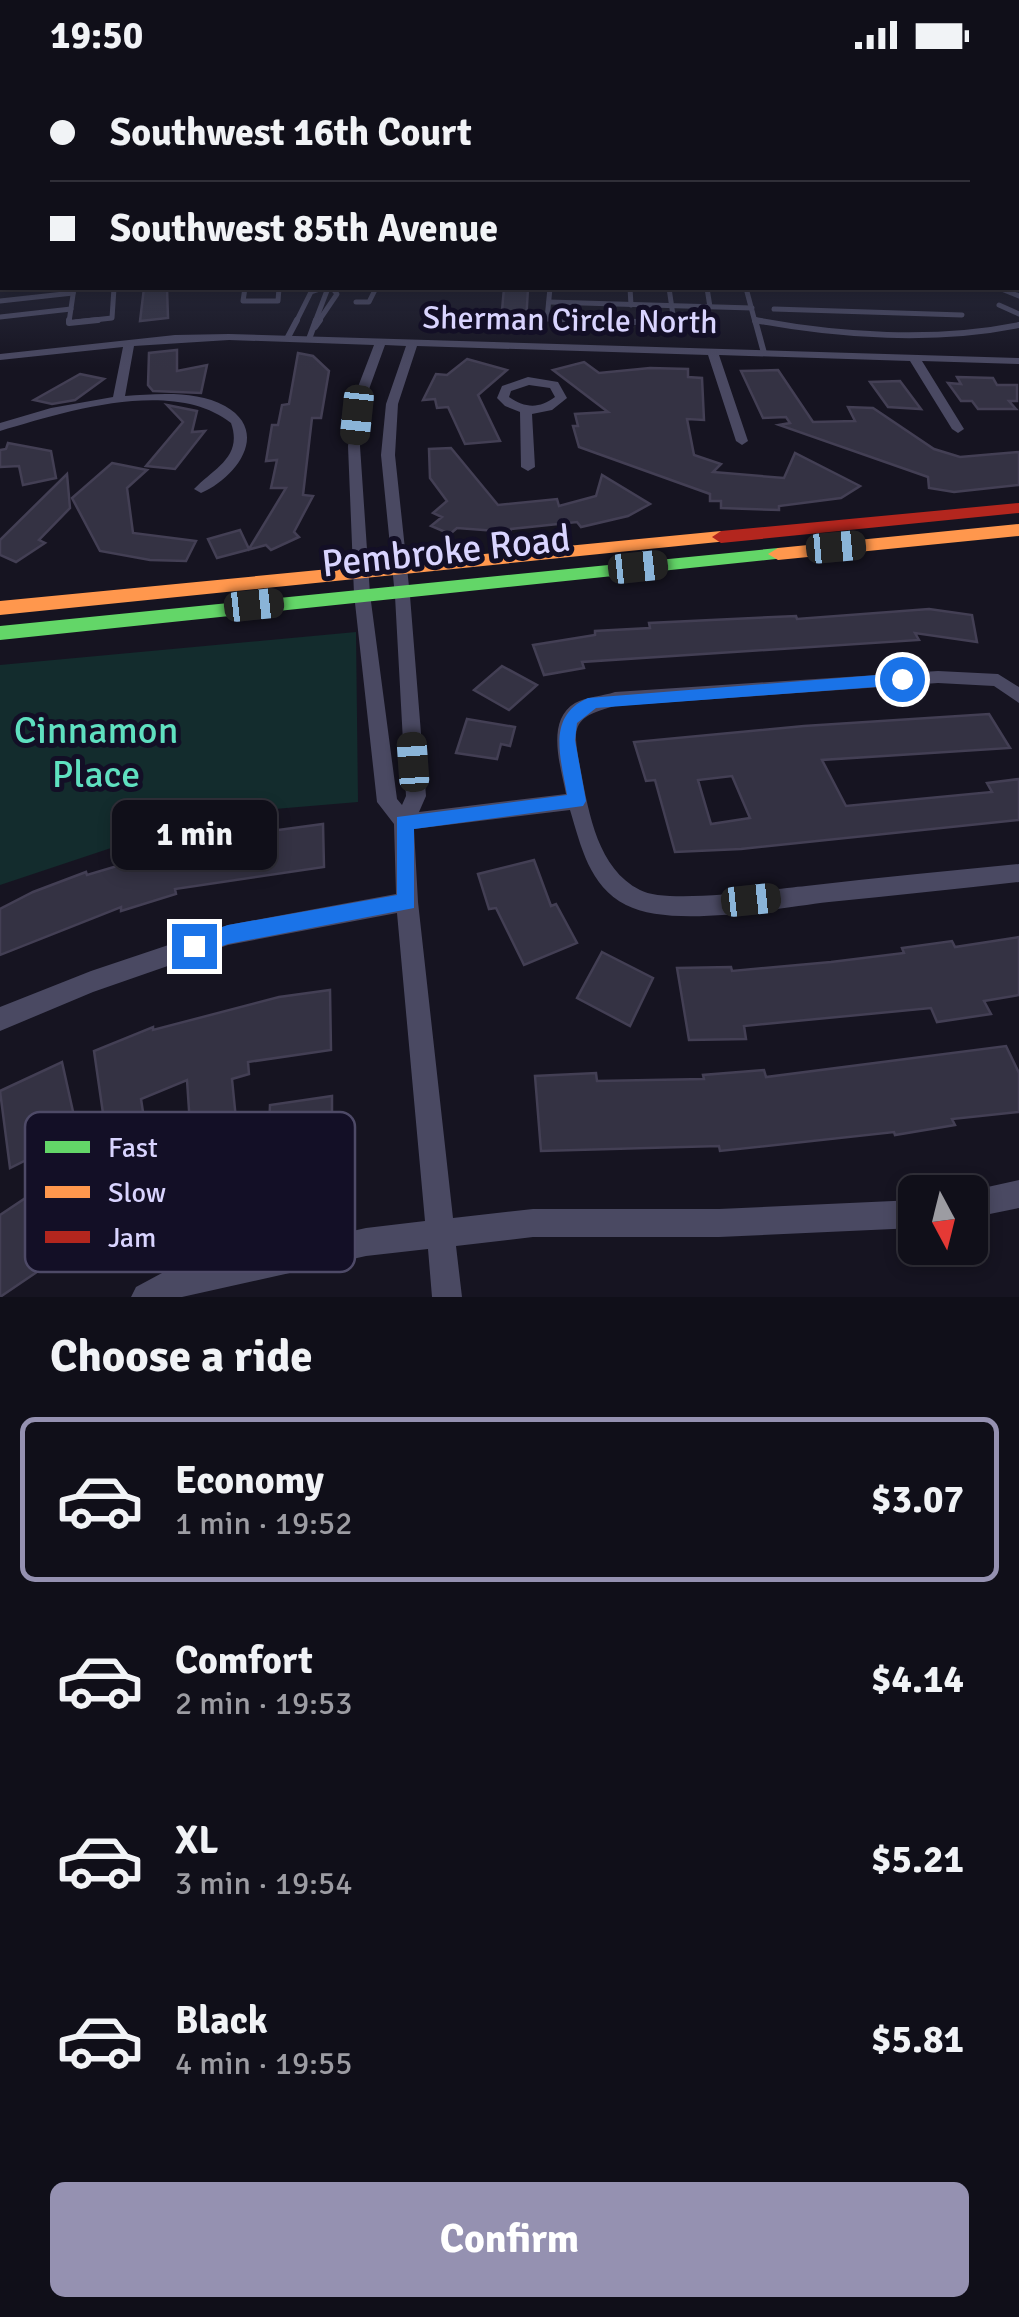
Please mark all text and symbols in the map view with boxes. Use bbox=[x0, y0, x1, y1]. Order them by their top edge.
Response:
text: 19:50 bbox=[50, 12, 143, 59]
text: Southwest 16th Court bbox=[110, 109, 472, 156]
text: Southwest 85th Avenue bbox=[110, 205, 498, 252]
street label: Sherman Circle North bbox=[422, 298, 718, 342]
car bbox=[339, 384, 375, 446]
street label: Pembroke Road bbox=[319, 515, 573, 587]
car bbox=[805, 529, 867, 565]
car bbox=[607, 549, 669, 585]
car bbox=[223, 587, 285, 623]
route start bbox=[880, 657, 925, 702]
park label: Cinnamon Place bbox=[14, 707, 178, 798]
car bbox=[396, 731, 430, 793]
callout: 1 min bbox=[111, 801, 276, 871]
text: 1 min bbox=[156, 815, 233, 854]
car bbox=[720, 882, 782, 918]
route end bbox=[172, 924, 217, 969]
legend bbox=[25, 1112, 355, 1272]
text: Fast bbox=[108, 1131, 158, 1165]
north arrow bbox=[898, 1175, 988, 1265]
map controls bbox=[898, 1175, 988, 1265]
text: Slow bbox=[108, 1176, 166, 1210]
text: Jam bbox=[108, 1221, 156, 1255]
text: Choose a ride bbox=[50, 1329, 313, 1384]
icon: car bbox=[55, 1455, 145, 1545]
text: Economy bbox=[175, 1457, 324, 1504]
text: $3.07 bbox=[871, 1476, 964, 1523]
text: 1 min · 19:52 bbox=[175, 1504, 353, 1543]
icon: car bbox=[55, 1635, 145, 1725]
text: Comfort bbox=[175, 1637, 313, 1684]
text: $4.14 bbox=[871, 1656, 964, 1703]
text: 2 min · 19:53 bbox=[175, 1684, 353, 1723]
icon: car bbox=[55, 1815, 145, 1905]
text: XL bbox=[175, 1817, 218, 1864]
text: $5.21 bbox=[871, 1836, 964, 1883]
text: 3 min · 19:54 bbox=[175, 1864, 353, 1903]
icon: car bbox=[55, 1995, 145, 2085]
text: Black bbox=[175, 1997, 268, 2044]
text: $5.81 bbox=[871, 2016, 964, 2063]
text: 4 min · 19:55 bbox=[175, 2044, 353, 2083]
button: Confirm bbox=[50, 2182, 969, 2297]

